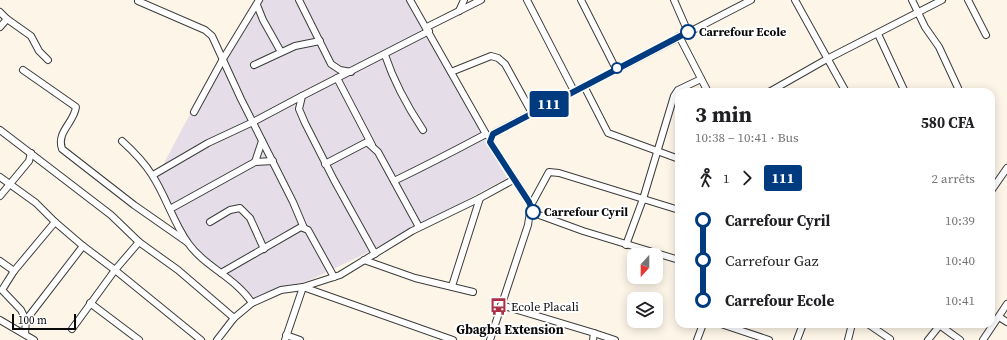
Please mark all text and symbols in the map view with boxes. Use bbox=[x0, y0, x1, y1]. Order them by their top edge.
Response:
marker: Carrefour Ecole bbox=[680, 24, 696, 40]
place label: Carrefour Ecole bbox=[699, 24, 786, 40]
unlabelled marker bbox=[611, 62, 623, 74]
line badge: 111 bbox=[526, 91, 572, 117]
text: 111 bbox=[538, 94, 560, 114]
text: 3 min bbox=[695, 99, 752, 129]
text: 580 CFA bbox=[921, 112, 975, 133]
text: 10:38 – 10:41 · Bus bbox=[695, 129, 799, 146]
icon: walk bbox=[695, 167, 717, 189]
icon: forward bbox=[736, 167, 758, 189]
text: 111 bbox=[772, 168, 794, 188]
text: 1 bbox=[723, 170, 730, 187]
text: 2 arrêts bbox=[932, 170, 975, 187]
marker: Carrefour Cyril bbox=[525, 204, 541, 220]
place label: Carrefour Cyril bbox=[544, 204, 628, 220]
text: Carrefour Cyril bbox=[725, 210, 830, 231]
text: 10:39 bbox=[945, 212, 975, 229]
north arrow bbox=[627, 248, 663, 284]
map controls bbox=[627, 248, 663, 328]
text: Carrefour Gaz bbox=[725, 250, 819, 271]
text: 10:40 bbox=[945, 252, 975, 269]
text: Carrefour Ecole bbox=[725, 290, 834, 311]
button: layers bbox=[627, 292, 663, 328]
text: 10:41 bbox=[945, 292, 975, 309]
bus stop icon: Ecole Placali bbox=[488, 297, 508, 317]
place label: Ecole Placali bbox=[511, 299, 579, 315]
scale bar bbox=[12, 312, 76, 331]
text: 100 m bbox=[18, 313, 47, 328]
district label: Gbagba Extension bbox=[456, 321, 564, 338]

